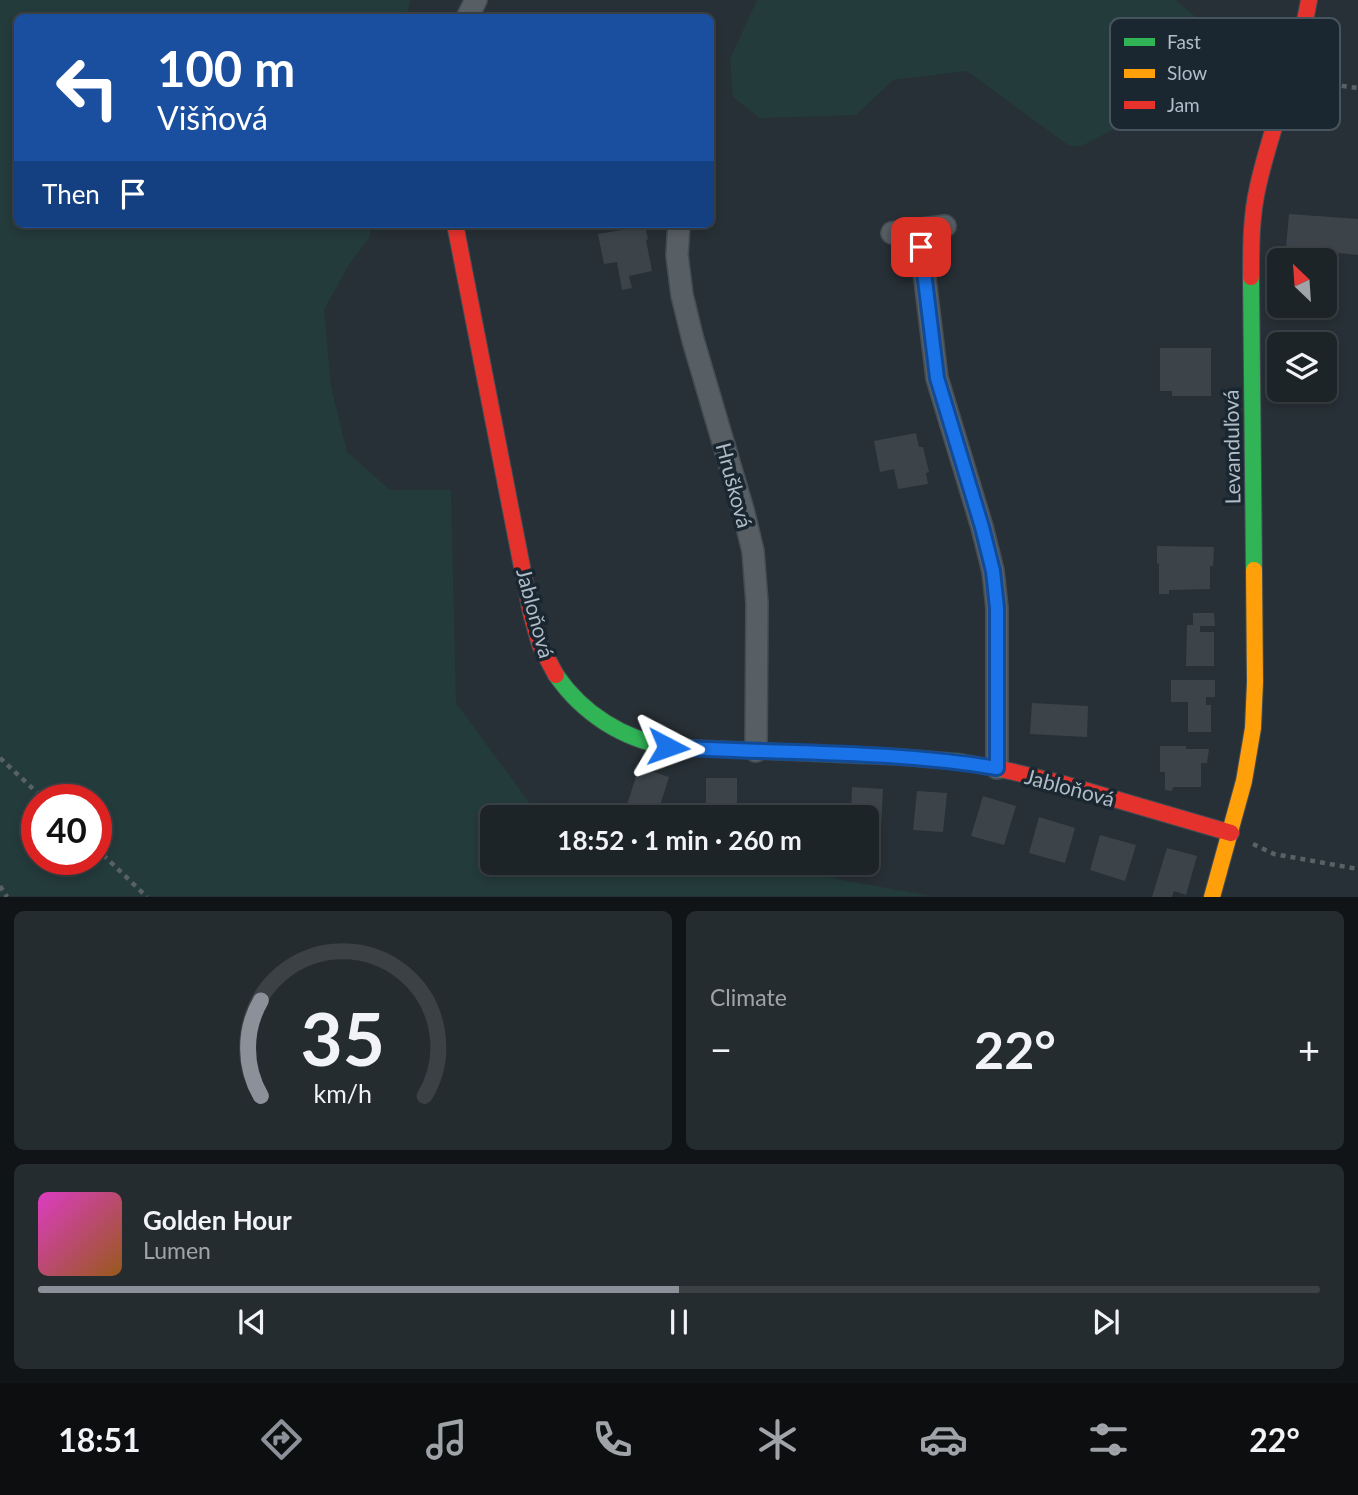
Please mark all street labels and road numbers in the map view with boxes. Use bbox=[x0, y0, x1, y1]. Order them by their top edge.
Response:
street label: Levanduľová bbox=[1218, 389, 1244, 505]
street label: Hrušková bbox=[712, 440, 758, 530]
street label: Jabloňová bbox=[512, 565, 560, 661]
street label: Jabloňová bbox=[1022, 763, 1118, 811]

